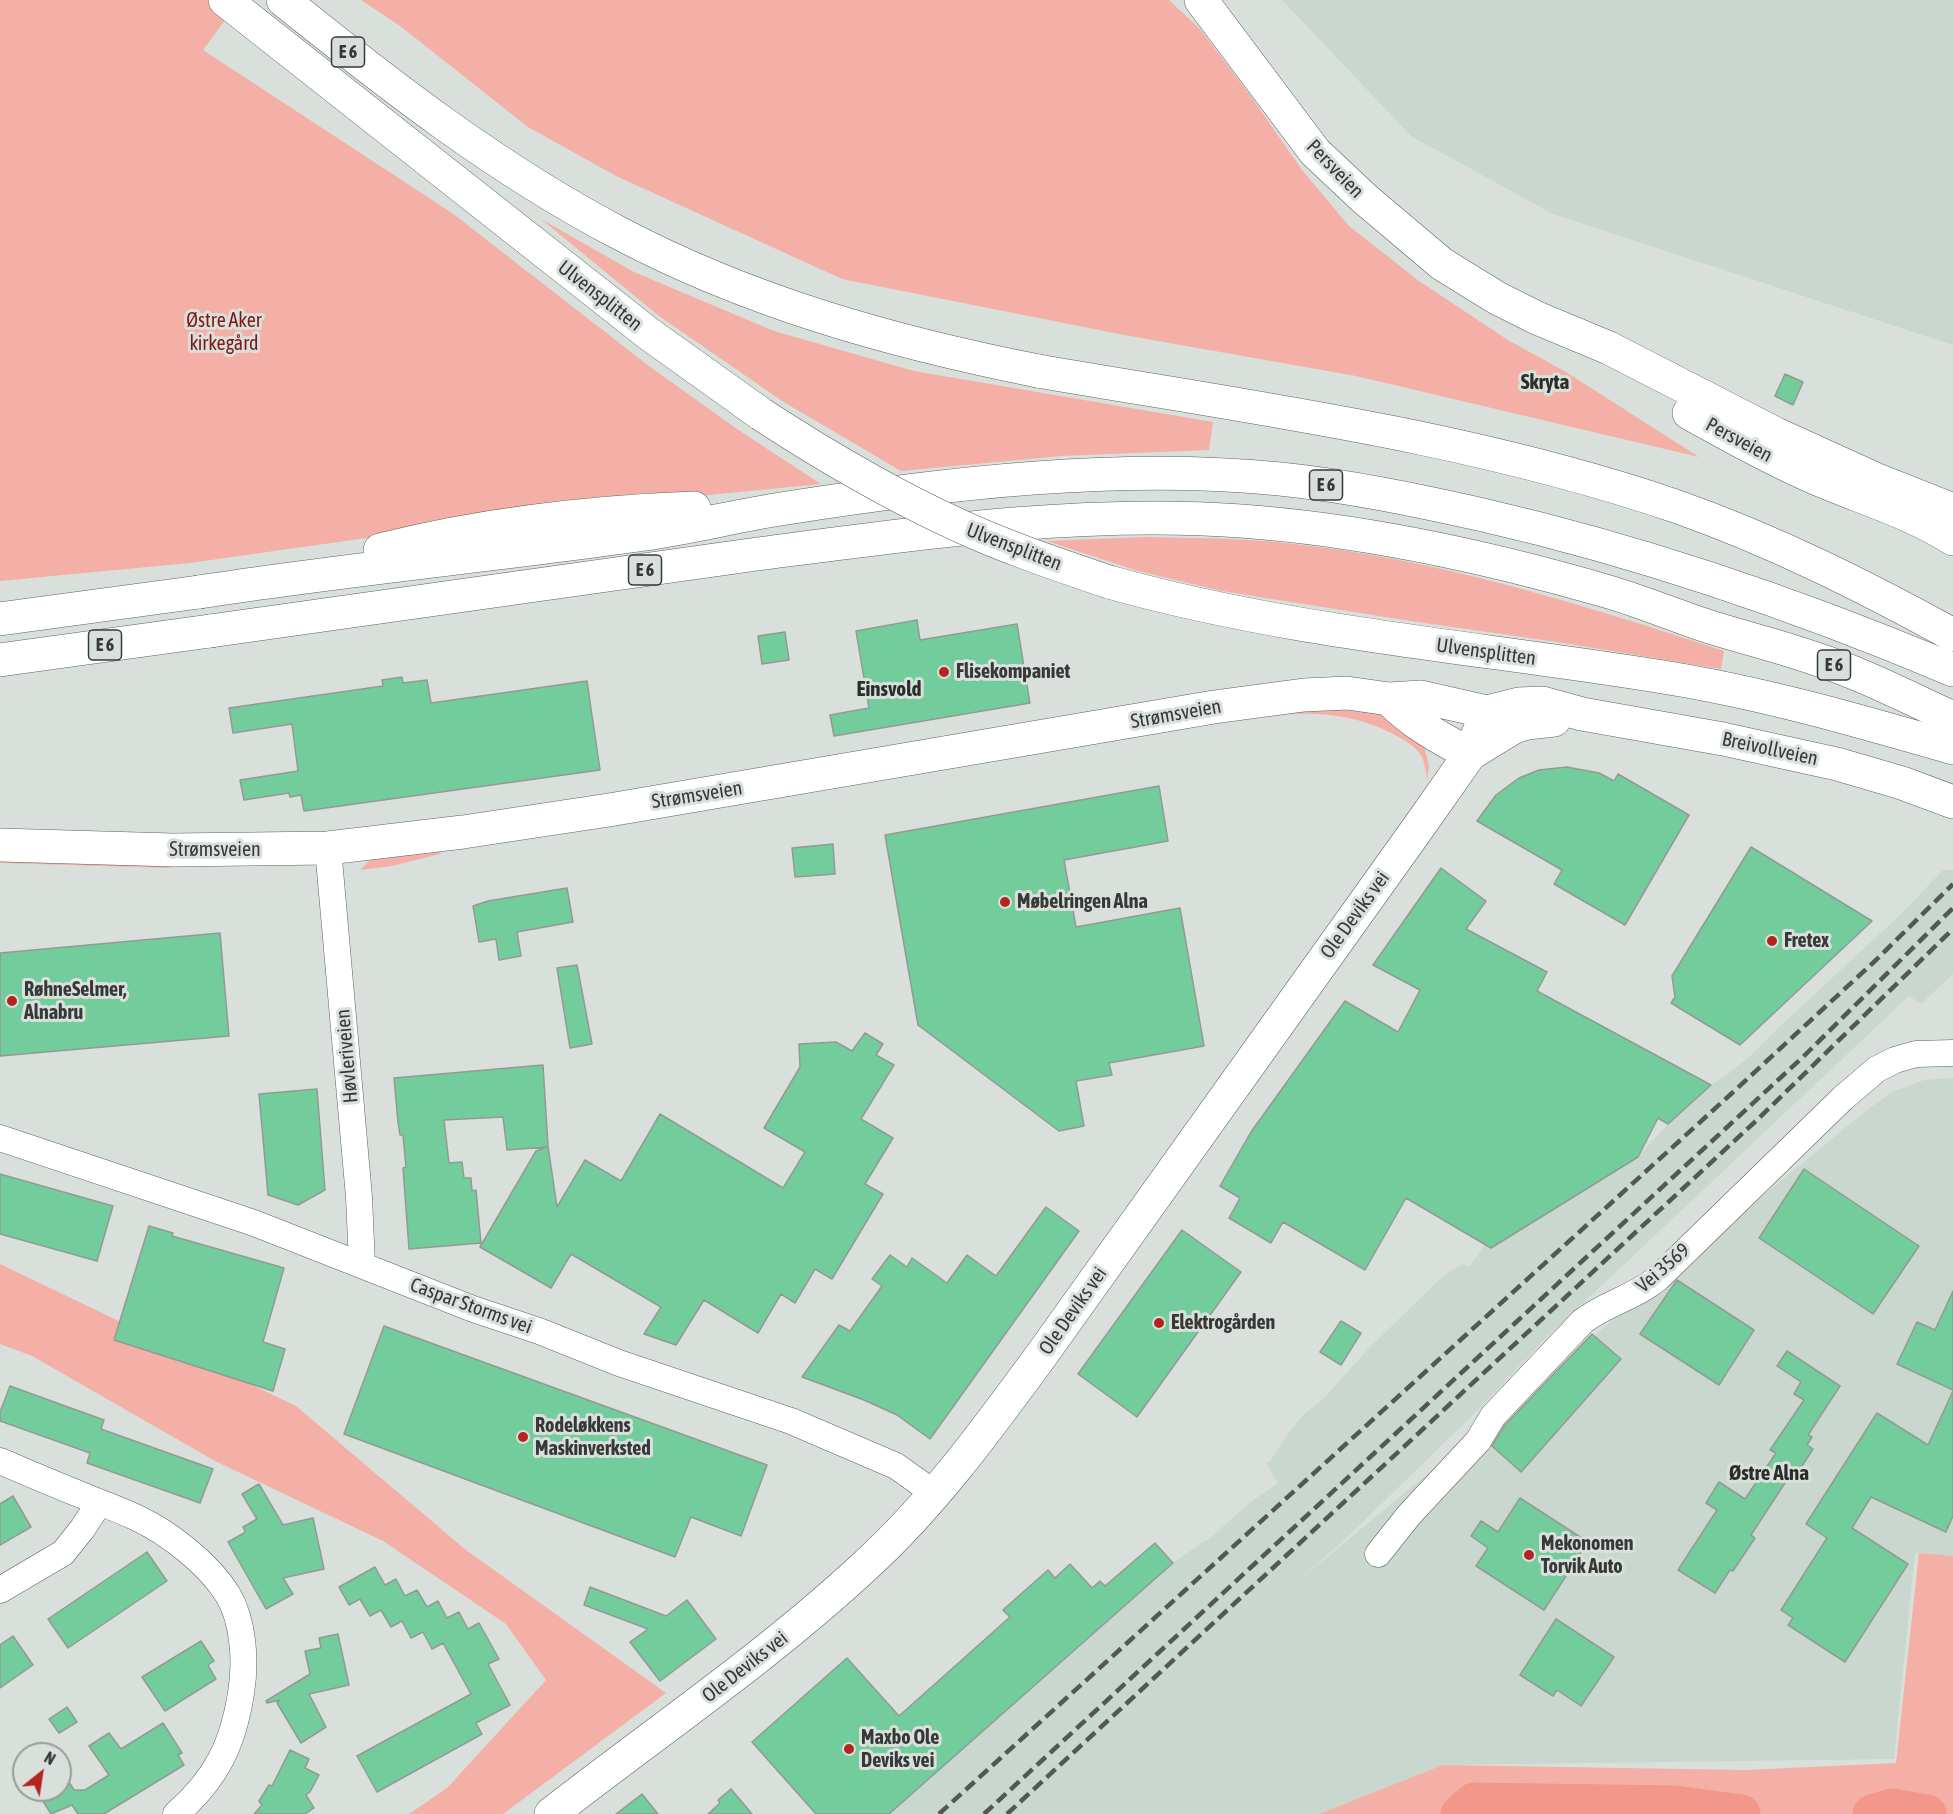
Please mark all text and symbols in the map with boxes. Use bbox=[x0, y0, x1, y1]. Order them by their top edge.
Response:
road number: E 6 bbox=[332, 37, 364, 67]
street label: Persveien bbox=[1301, 135, 1369, 203]
street label: Ulvensplitten bbox=[553, 256, 647, 336]
park label: Østre Aker kirkegård bbox=[186, 309, 262, 356]
district label: Skryta bbox=[1521, 369, 1569, 395]
street label: Persveien bbox=[1702, 412, 1776, 468]
road number: E 6 bbox=[1310, 470, 1342, 500]
street label: Ulvensplitten bbox=[963, 518, 1065, 576]
road number: E 6 bbox=[628, 555, 662, 585]
road number: E 6 bbox=[88, 630, 122, 660]
street label: Ulvensplitten bbox=[1435, 633, 1537, 671]
road number: E 6 bbox=[1818, 650, 1850, 680]
place label: Flisekompaniet bbox=[956, 660, 1070, 684]
marker: Flisekompaniet bbox=[937, 665, 951, 679]
district label: Einsvold bbox=[857, 676, 921, 702]
street label: Strømsveien bbox=[1129, 694, 1223, 734]
street label: Breivollveien bbox=[1720, 727, 1820, 771]
street label: Strømsveien bbox=[650, 776, 744, 814]
street label: Strømsveien bbox=[169, 838, 261, 862]
street label: Ole Deviks vei bbox=[1315, 867, 1395, 963]
place label: Møbelringen Alna bbox=[1017, 890, 1148, 914]
marker: Møbelringen Alna bbox=[998, 895, 1012, 909]
place label: Fretex bbox=[1784, 929, 1829, 953]
marker: Fretex bbox=[1765, 934, 1779, 948]
place label: RøhneSelmer, Alnabru bbox=[24, 978, 127, 1025]
marker: RøhneSelmer, Alnabru bbox=[5, 994, 19, 1008]
street label: Høvleriveien bbox=[331, 1008, 363, 1104]
street label: Vei 3569 bbox=[1631, 1238, 1695, 1298]
street label: Ole Deviks vei bbox=[1034, 1262, 1112, 1360]
street label: Caspar Storms vei bbox=[407, 1273, 535, 1339]
place label: Elektrogården bbox=[1171, 1311, 1275, 1335]
marker: Elektrogården bbox=[1152, 1316, 1166, 1330]
place label: Rodeløkkens Maskinverksted bbox=[535, 1414, 651, 1461]
marker: Rodeløkkens Maskinverksted bbox=[516, 1430, 530, 1444]
district label: Østre Alna bbox=[1729, 1460, 1809, 1486]
place label: Mekonomen Torvik Auto bbox=[1541, 1532, 1634, 1579]
marker: Mekonomen Torvik Auto bbox=[1522, 1548, 1536, 1562]
street label: Ole Deviks vei bbox=[697, 1626, 793, 1708]
place label: Maxbo Ole Deviks vei bbox=[861, 1726, 939, 1773]
north arrow bbox=[12, 1742, 72, 1802]
marker: Maxbo Ole Deviks vei bbox=[842, 1742, 856, 1756]
text: N bbox=[41, 1748, 59, 1768]

